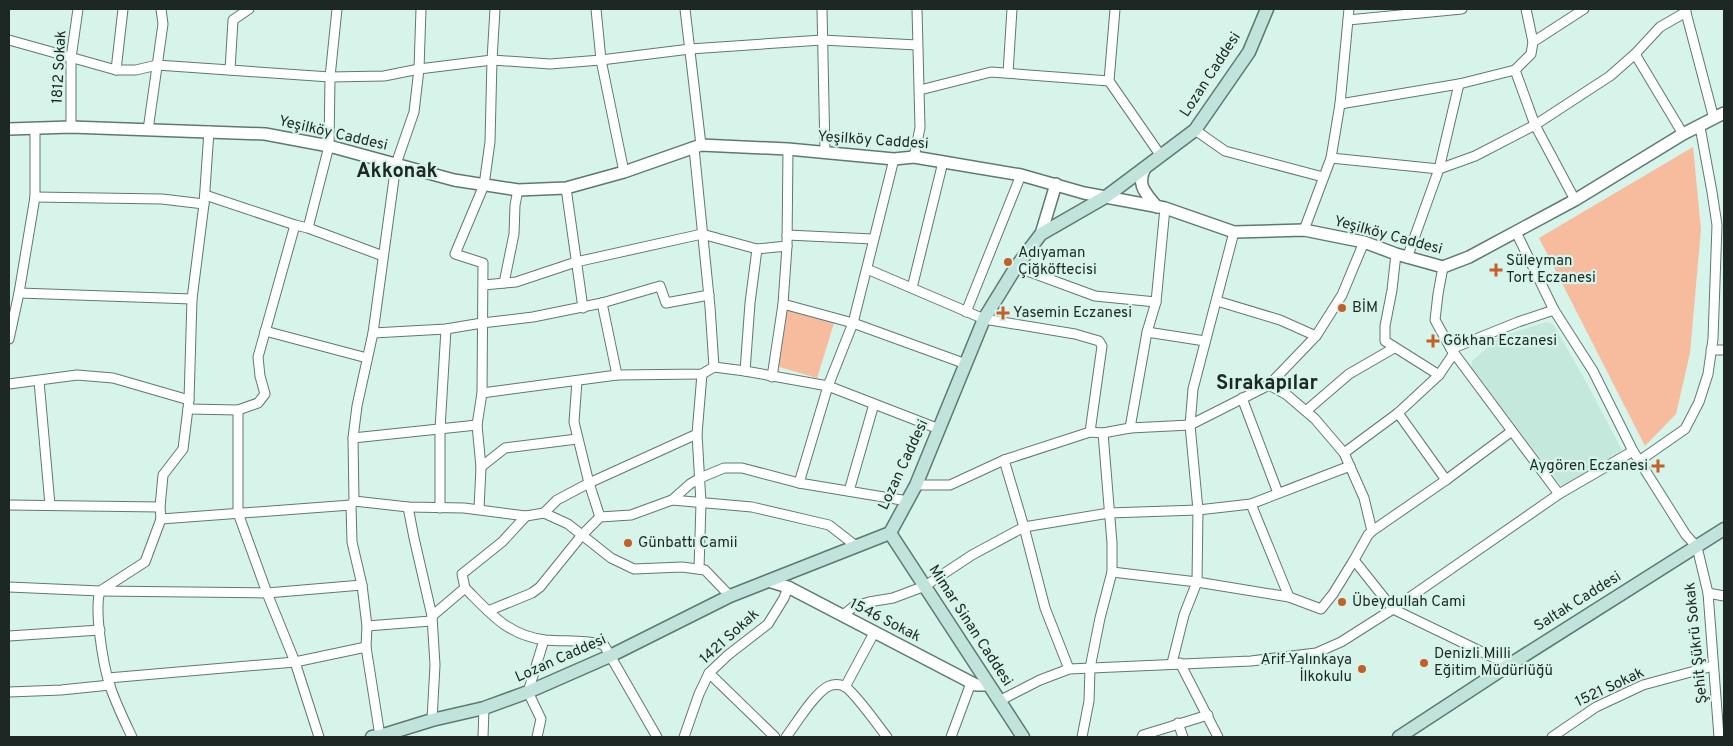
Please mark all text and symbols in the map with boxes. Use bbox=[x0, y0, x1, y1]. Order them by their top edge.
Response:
street label: Lozan Caddesi bbox=[1176, 29, 1246, 121]
street label: 1812 Sokak bbox=[49, 30, 71, 104]
street label: Yeşilköy Caddesi bbox=[277, 112, 389, 156]
street label: Yeşilköy Caddesi bbox=[817, 128, 929, 154]
district label: Akkonak bbox=[356, 159, 438, 185]
street label: Yeşilköy Caddesi bbox=[1332, 212, 1444, 260]
place label: Adıyaman Çiğköftecisi bbox=[1018, 244, 1097, 280]
place label: Süleyman Tort Eczanesi bbox=[1506, 252, 1596, 288]
marker: Adıyaman Çiğköftecisi bbox=[1002, 256, 1014, 268]
marker: Süleyman Tort Eczanesi bbox=[1490, 264, 1502, 276]
place label: BİM bbox=[1352, 298, 1378, 318]
marker: BİM bbox=[1336, 302, 1348, 314]
place label: Yasemin Eczanesi bbox=[1013, 304, 1132, 323]
marker: Yasemin Eczanesi bbox=[997, 307, 1009, 319]
place label: Gökhan Eczanesi bbox=[1443, 332, 1557, 351]
marker: Gökhan Eczanesi bbox=[1427, 335, 1439, 347]
district label: Sırakapılar bbox=[1216, 371, 1319, 397]
street label: Lozan Caddesi bbox=[875, 417, 933, 513]
place label: Aygören Eczanesi bbox=[1529, 457, 1648, 476]
marker: Aygören Eczanesi bbox=[1652, 460, 1664, 472]
place label: Günbattı Camii bbox=[638, 534, 737, 553]
marker: Günbattı Camii bbox=[622, 537, 634, 549]
street label: Mimar Sinan Caddesi bbox=[924, 562, 1016, 690]
street label: Saltak Caddesi bbox=[1531, 568, 1625, 636]
street label: Şehit Şükrü Sokak bbox=[1681, 581, 1713, 705]
place label: Übeydullah Cami bbox=[1352, 592, 1466, 612]
street label: 1546 Sokak bbox=[846, 595, 924, 647]
marker: Übeydullah Cami bbox=[1336, 596, 1348, 608]
street label: 1421 Sokak bbox=[696, 605, 764, 669]
street label: Lozan Caddesi bbox=[513, 630, 609, 688]
place label: Denizli Milli Eğitim Müdürlüğü bbox=[1434, 645, 1553, 681]
place label: Arif Yalınkaya İlkokulu bbox=[1261, 651, 1352, 687]
marker: Denizli Milli Eğitim Müdürlüğü bbox=[1418, 657, 1430, 669]
marker: Arif Yalınkaya İlkokulu bbox=[1356, 663, 1368, 675]
street label: 1521 Sokak bbox=[1573, 664, 1647, 712]

